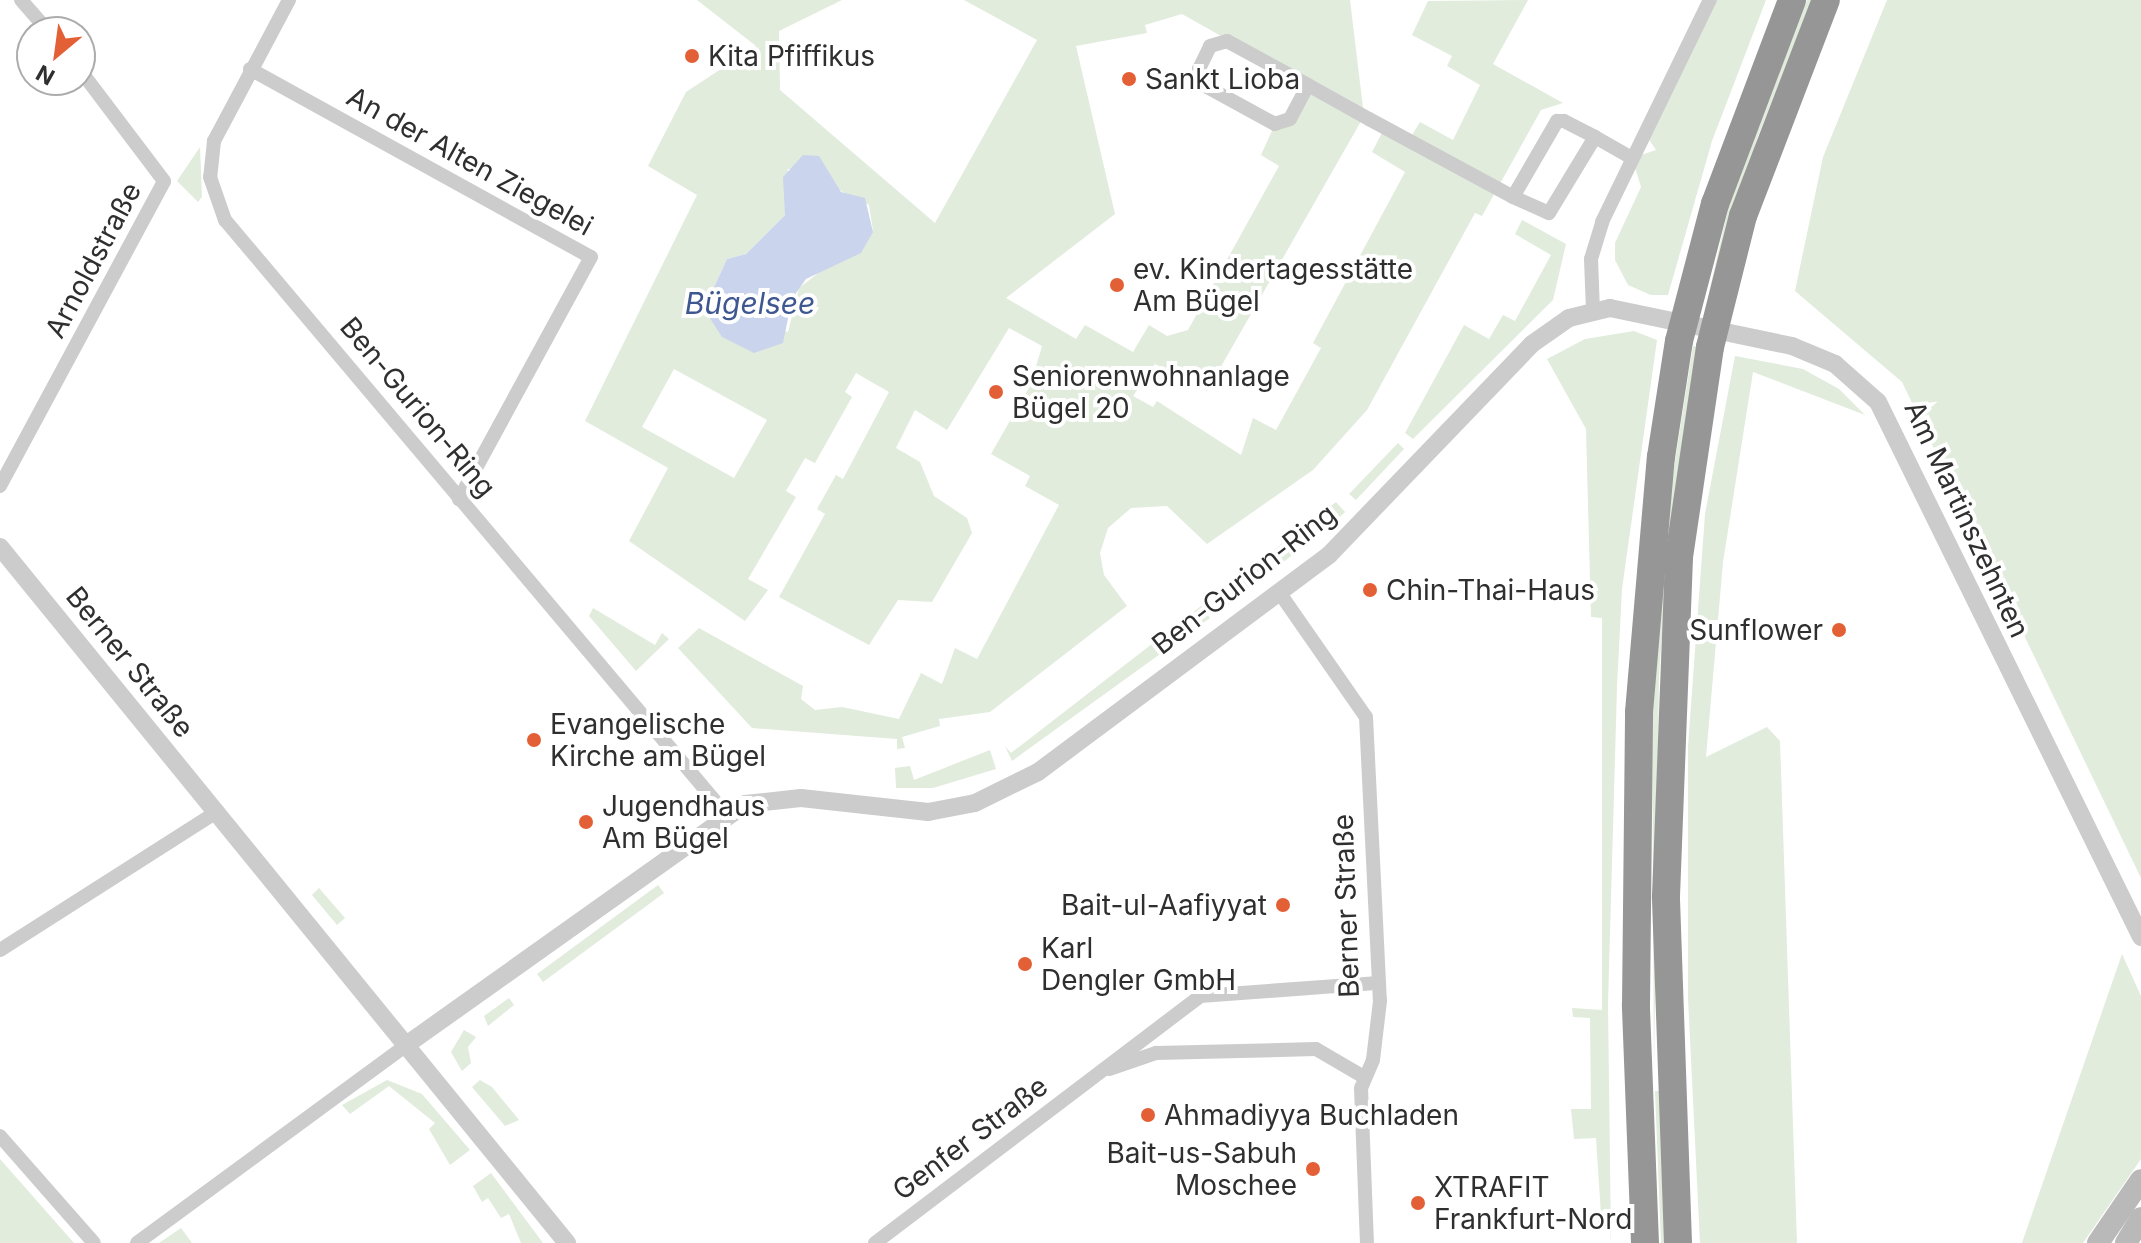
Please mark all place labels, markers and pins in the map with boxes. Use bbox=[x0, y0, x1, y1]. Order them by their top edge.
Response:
place label: Kita Pfiffikus bbox=[708, 39, 875, 73]
marker: Kita Pfiffikus bbox=[683, 47, 701, 65]
place label: Sankt Lioba bbox=[1145, 62, 1300, 96]
marker: Sankt Lioba bbox=[1120, 70, 1138, 88]
place label: ev. Kindertagesstätte Am Bügel bbox=[1133, 252, 1413, 318]
marker: ev. Kindertagesstätte Am Bügel bbox=[1108, 276, 1126, 294]
place label: Seniorenwohnanlage Bügel 20 bbox=[1012, 359, 1290, 425]
marker: Seniorenwohnanlage Bügel 20 bbox=[987, 383, 1005, 401]
place label: Chin-Thai-Haus bbox=[1386, 573, 1595, 607]
marker: Chin-Thai-Haus bbox=[1361, 581, 1379, 599]
place label: Sunflower bbox=[1689, 613, 1823, 647]
marker: Sunflower bbox=[1830, 621, 1848, 639]
place label: Evangelische Kirche am Bügel bbox=[550, 707, 766, 773]
marker: Evangelische Kirche am Bügel bbox=[525, 731, 543, 749]
place label: Jugendhaus Am Bügel bbox=[602, 789, 765, 855]
marker: Jugendhaus Am Bügel bbox=[577, 813, 595, 831]
place label: Bait-ul-Aafiyyat bbox=[1061, 888, 1267, 922]
marker: Bait-ul-Aafiyyat bbox=[1274, 896, 1292, 914]
place label: Karl Dengler GmbH bbox=[1041, 931, 1236, 997]
marker: Karl Dengler GmbH bbox=[1016, 955, 1034, 973]
place label: Ahmadiyya Buchladen bbox=[1164, 1098, 1459, 1132]
marker: Ahmadiyya Buchladen bbox=[1139, 1106, 1157, 1124]
place label: Bait-us-Sabuh Moschee bbox=[1107, 1136, 1297, 1202]
marker: Bait-us-Sabuh Moschee bbox=[1304, 1160, 1322, 1178]
place label: XTRAFIT Frankfurt-Nord bbox=[1434, 1170, 1632, 1236]
marker: XTRAFIT Frankfurt-Nord bbox=[1409, 1194, 1427, 1212]

